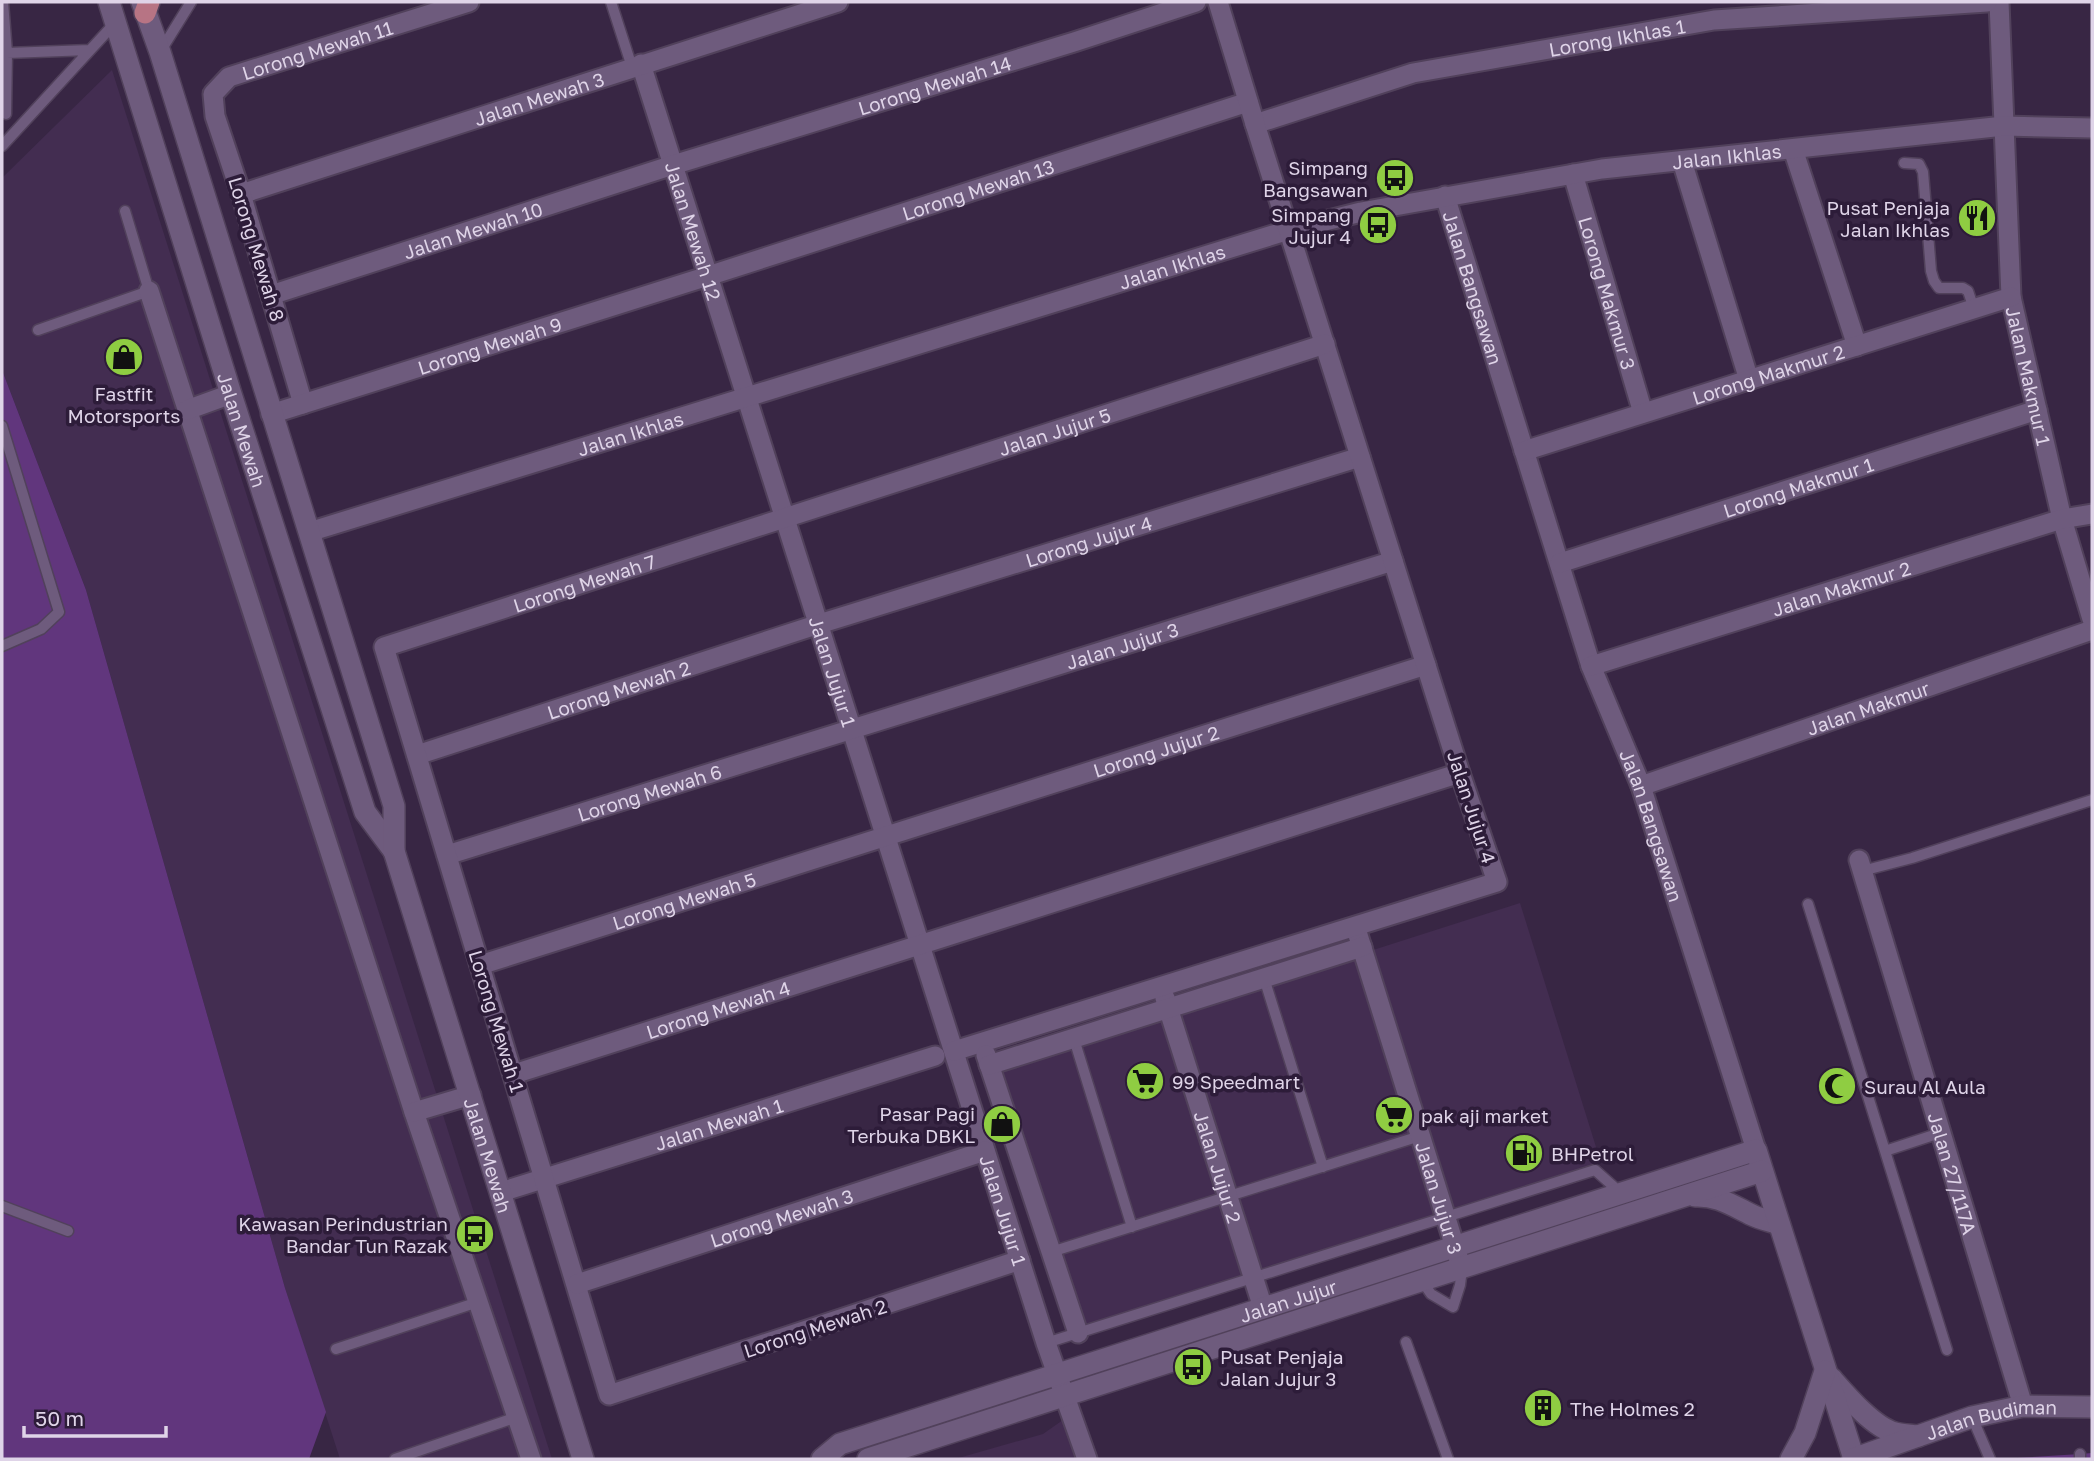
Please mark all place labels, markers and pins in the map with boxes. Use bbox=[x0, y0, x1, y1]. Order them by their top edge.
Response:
place label: Simpang Bangsawan bbox=[1263, 156, 1368, 201]
bus stop icon: Simpang Bangsawan bbox=[1374, 157, 1416, 199]
place label: Pusat Penjaja Jalan Ikhlas bbox=[1826, 196, 1950, 241]
restaurant icon: Pusat Penjaja Jalan Ikhlas bbox=[1956, 197, 1998, 239]
place label: Simpang Jujur 4 bbox=[1271, 203, 1351, 248]
bus stop icon: Simpang Jujur 4 bbox=[1357, 204, 1399, 246]
shop icon: Fastfit Motorsports bbox=[103, 336, 145, 378]
place label: Fastfit Motorsports bbox=[68, 382, 180, 427]
supermarket icon: 99 Speedmart bbox=[1124, 1060, 1166, 1102]
mosque icon: Surau Al Aula bbox=[1816, 1065, 1858, 1107]
place label: 99 Speedmart bbox=[1172, 1070, 1300, 1093]
place label: Surau Al Aula bbox=[1864, 1075, 1986, 1098]
supermarket icon: pak aji market bbox=[1373, 1094, 1415, 1136]
place label: Pasar Pagi Terbuka DBKL bbox=[847, 1102, 975, 1147]
shop icon: Pasar Pagi Terbuka DBKL bbox=[981, 1103, 1023, 1145]
place label: pak aji market bbox=[1421, 1104, 1549, 1127]
fuel station icon: BHPetrol bbox=[1503, 1132, 1545, 1174]
place label: BHPetrol bbox=[1551, 1142, 1634, 1165]
place label: Kawasan Perindustrian Bandar Tun Razak bbox=[238, 1212, 448, 1257]
bus stop icon: Kawasan Perindustrian Bandar Tun Razak bbox=[454, 1213, 496, 1255]
place label: Pusat Penjaja Jalan Jujur 3 bbox=[1220, 1345, 1344, 1390]
bus stop icon: Pusat Penjaja Jalan Jujur 3 bbox=[1172, 1346, 1214, 1388]
building icon: The Holmes 2 bbox=[1522, 1387, 1564, 1429]
place label: The Holmes 2 bbox=[1570, 1397, 1695, 1420]

